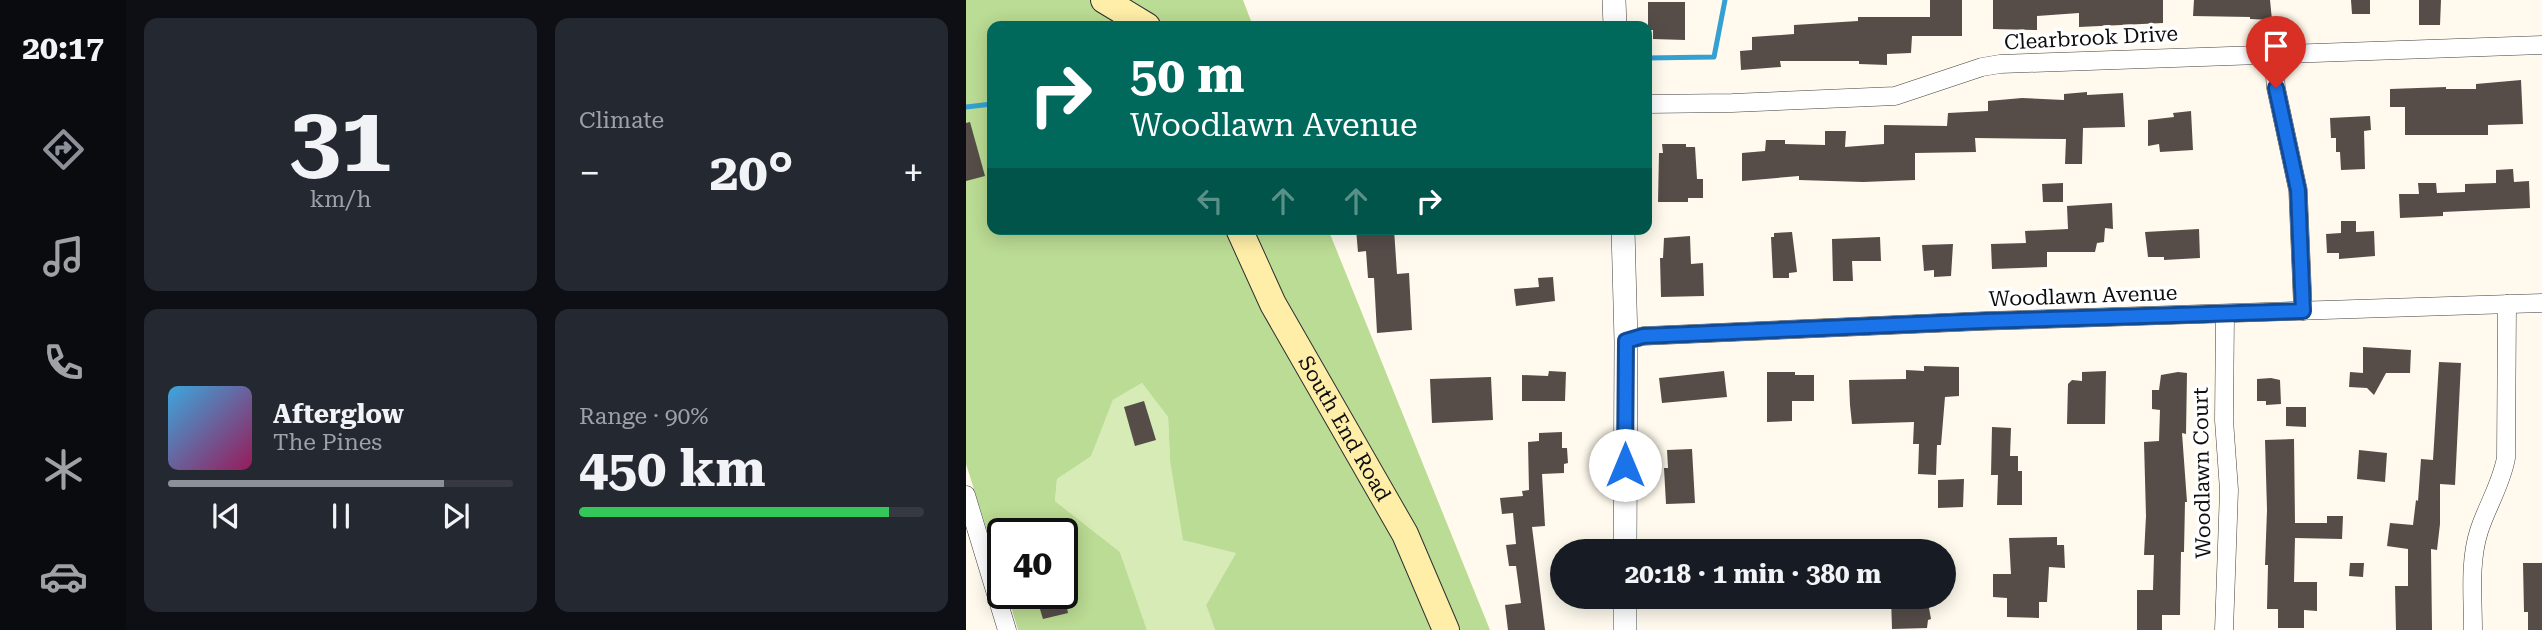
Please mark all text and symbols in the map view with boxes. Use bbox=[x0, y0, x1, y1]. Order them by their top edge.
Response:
pin bbox=[2246, 16, 2306, 88]
street label: Clearbrook Drive bbox=[2003, 21, 2179, 55]
icon: arrive bbox=[2257, 27, 2295, 65]
text: 20:17 bbox=[22, 29, 104, 67]
text: 50 m bbox=[1130, 47, 1245, 104]
icon: right bbox=[1015, 49, 1106, 140]
text: 31 bbox=[290, 87, 391, 193]
text: Woodlawn Avenue bbox=[1130, 106, 1417, 144]
text: Climate bbox=[579, 107, 664, 134]
icon: directions bbox=[39, 125, 88, 174]
text: 20° bbox=[709, 142, 794, 203]
text: − bbox=[579, 151, 600, 195]
text: + bbox=[903, 151, 924, 195]
icon: left bbox=[1191, 182, 1229, 220]
icon: ahead bbox=[1264, 182, 1302, 220]
icon: ahead bbox=[1337, 182, 1375, 220]
icon: right bbox=[1410, 182, 1448, 220]
text: km/h bbox=[310, 186, 371, 213]
icon: music bbox=[39, 232, 88, 281]
street label: Woodlawn Avenue bbox=[1988, 281, 2178, 311]
icon: phone bbox=[39, 338, 88, 387]
street label: South End Road bbox=[1293, 352, 1396, 506]
street label: Woodlawn Court bbox=[2189, 387, 2215, 559]
text: Afterglow bbox=[273, 399, 404, 429]
text: Range · 90% bbox=[579, 403, 708, 430]
position arrow bbox=[1588, 428, 1662, 502]
text: The Pines bbox=[273, 429, 382, 456]
text: 450 km bbox=[579, 438, 766, 499]
icon: climate bbox=[39, 445, 88, 494]
icon: previous bbox=[207, 497, 245, 535]
icon: pause bbox=[322, 497, 360, 535]
icon: next bbox=[437, 497, 475, 535]
speed limit sign: 40 bbox=[987, 518, 1078, 609]
icon: car bbox=[39, 552, 88, 601]
text: 20:18 · 1 min · 380 m bbox=[1625, 559, 1881, 589]

